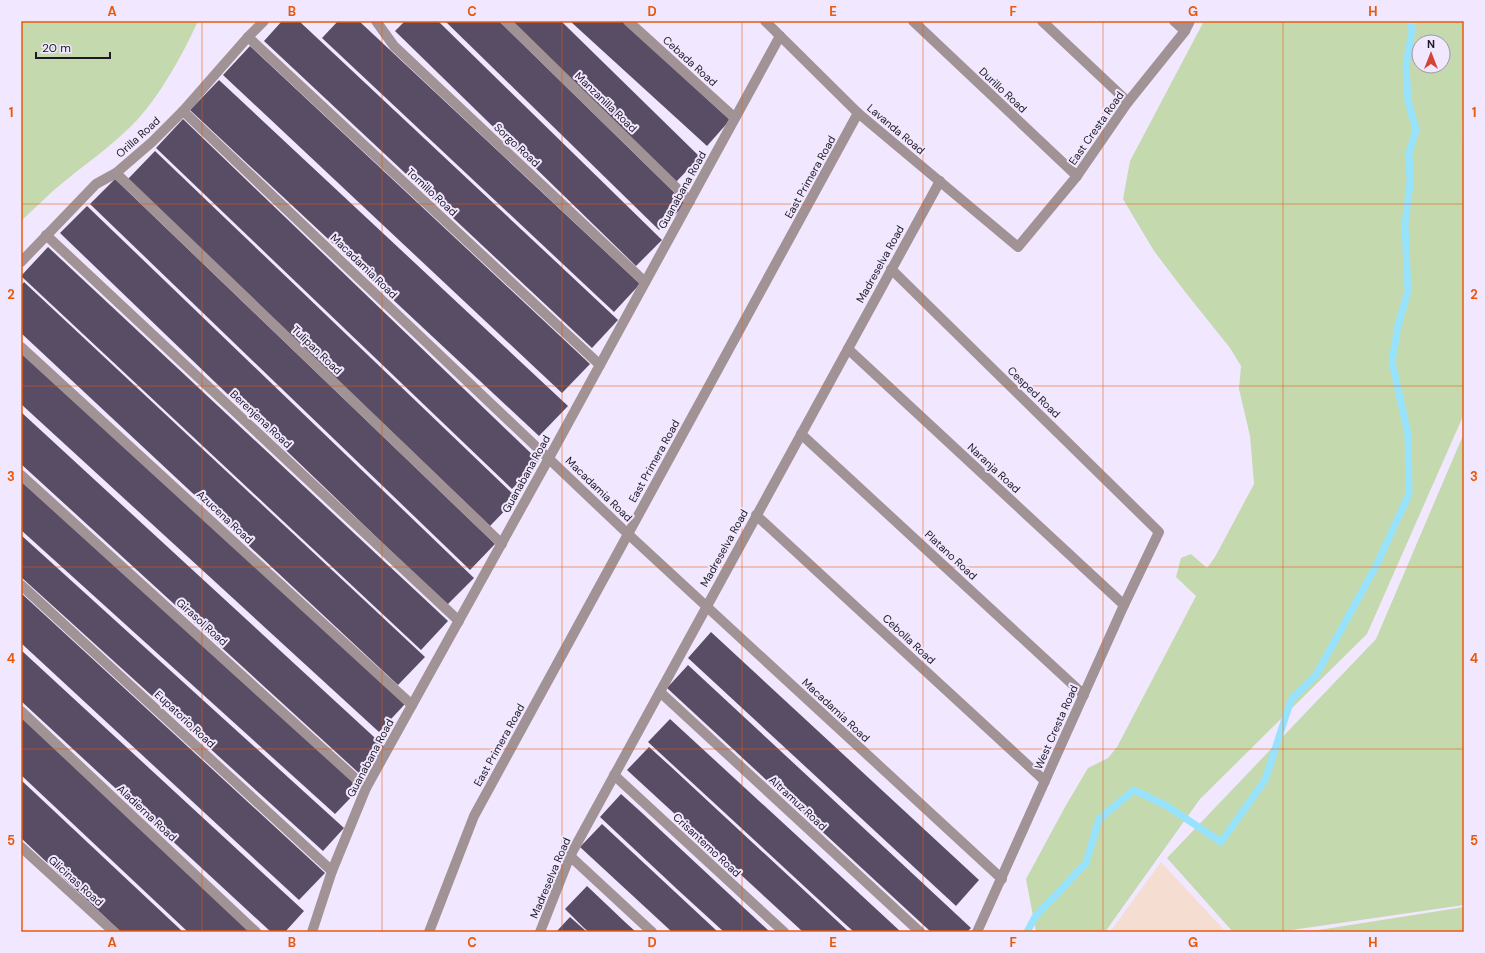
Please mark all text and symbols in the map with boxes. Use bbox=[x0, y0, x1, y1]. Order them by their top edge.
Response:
text: A bbox=[107, 3, 117, 20]
text: B bbox=[288, 3, 296, 20]
text: C bbox=[467, 3, 477, 20]
text: D bbox=[647, 3, 657, 20]
text: E bbox=[829, 3, 837, 20]
text: F bbox=[1009, 3, 1017, 20]
text: G bbox=[1188, 3, 1198, 20]
text: H bbox=[1368, 3, 1378, 20]
street label: Cebada Road bbox=[660, 33, 720, 89]
scale bar bbox=[36, 34, 110, 60]
north arrow bbox=[1411, 34, 1451, 74]
text: N bbox=[1427, 37, 1435, 51]
text: 20 m bbox=[42, 40, 71, 56]
street label: Durillo Road bbox=[976, 64, 1030, 116]
street label: Manzanilla Road bbox=[572, 69, 640, 135]
street label: East Cresta Road bbox=[1065, 88, 1127, 168]
street label: Lavanda Road bbox=[864, 101, 928, 157]
text: 1 bbox=[9, 104, 13, 121]
text: 1 bbox=[1472, 104, 1476, 121]
street label: Orilla Road bbox=[113, 113, 163, 160]
street label: Sorgo Road bbox=[491, 120, 543, 170]
street label: East Primera Road bbox=[781, 133, 839, 221]
street label: Guanabana Road bbox=[655, 149, 709, 231]
street label: Tomillo Road bbox=[404, 165, 460, 219]
street label: Madreselva Road bbox=[853, 223, 907, 305]
street label: Macadamia Road bbox=[328, 231, 400, 301]
text: 2 bbox=[7, 286, 15, 303]
text: 2 bbox=[1470, 286, 1478, 303]
street label: Tulipan Road bbox=[289, 322, 345, 378]
street label: Cesped Road bbox=[1005, 363, 1063, 421]
street label: Berenjena Road bbox=[227, 387, 295, 451]
street label: East Primera Road bbox=[625, 417, 683, 505]
street label: Guanabana Road bbox=[499, 433, 553, 515]
street label: Naranja Road bbox=[965, 440, 1023, 496]
street label: Macadamia Road bbox=[563, 454, 635, 524]
text: 3 bbox=[7, 468, 15, 485]
text: 3 bbox=[1470, 468, 1478, 485]
street label: Azucena Road bbox=[194, 487, 256, 547]
street label: Madreselva Road bbox=[697, 507, 751, 589]
street label: Platano Road bbox=[922, 527, 980, 583]
street label: Girasol Road bbox=[174, 595, 231, 649]
street label: Cebolla Road bbox=[880, 611, 938, 667]
text: 4 bbox=[7, 650, 15, 667]
text: 4 bbox=[1470, 650, 1478, 667]
street label: Macadamia Road bbox=[799, 675, 873, 745]
street label: West Cresta Road bbox=[1031, 683, 1081, 771]
street label: Eupatorio Road bbox=[152, 687, 218, 751]
street label: East Primera Road bbox=[470, 701, 528, 789]
street label: Guanabana Road bbox=[343, 716, 397, 800]
street label: Altramuz Road bbox=[766, 773, 830, 833]
street label: Aladierna Road bbox=[114, 782, 180, 844]
street label: Crisantemo Road bbox=[670, 810, 744, 880]
text: 5 bbox=[7, 832, 15, 849]
text: 5 bbox=[1470, 832, 1478, 849]
street label: Madreselva Road bbox=[527, 835, 573, 921]
street label: Glicinas Road bbox=[46, 853, 106, 909]
text: A bbox=[107, 934, 117, 951]
text: B bbox=[288, 934, 296, 951]
text: C bbox=[467, 934, 477, 951]
text: D bbox=[647, 934, 657, 951]
text: E bbox=[829, 934, 837, 951]
text: F bbox=[1009, 934, 1017, 951]
text: G bbox=[1188, 934, 1198, 951]
text: H bbox=[1368, 934, 1378, 951]

